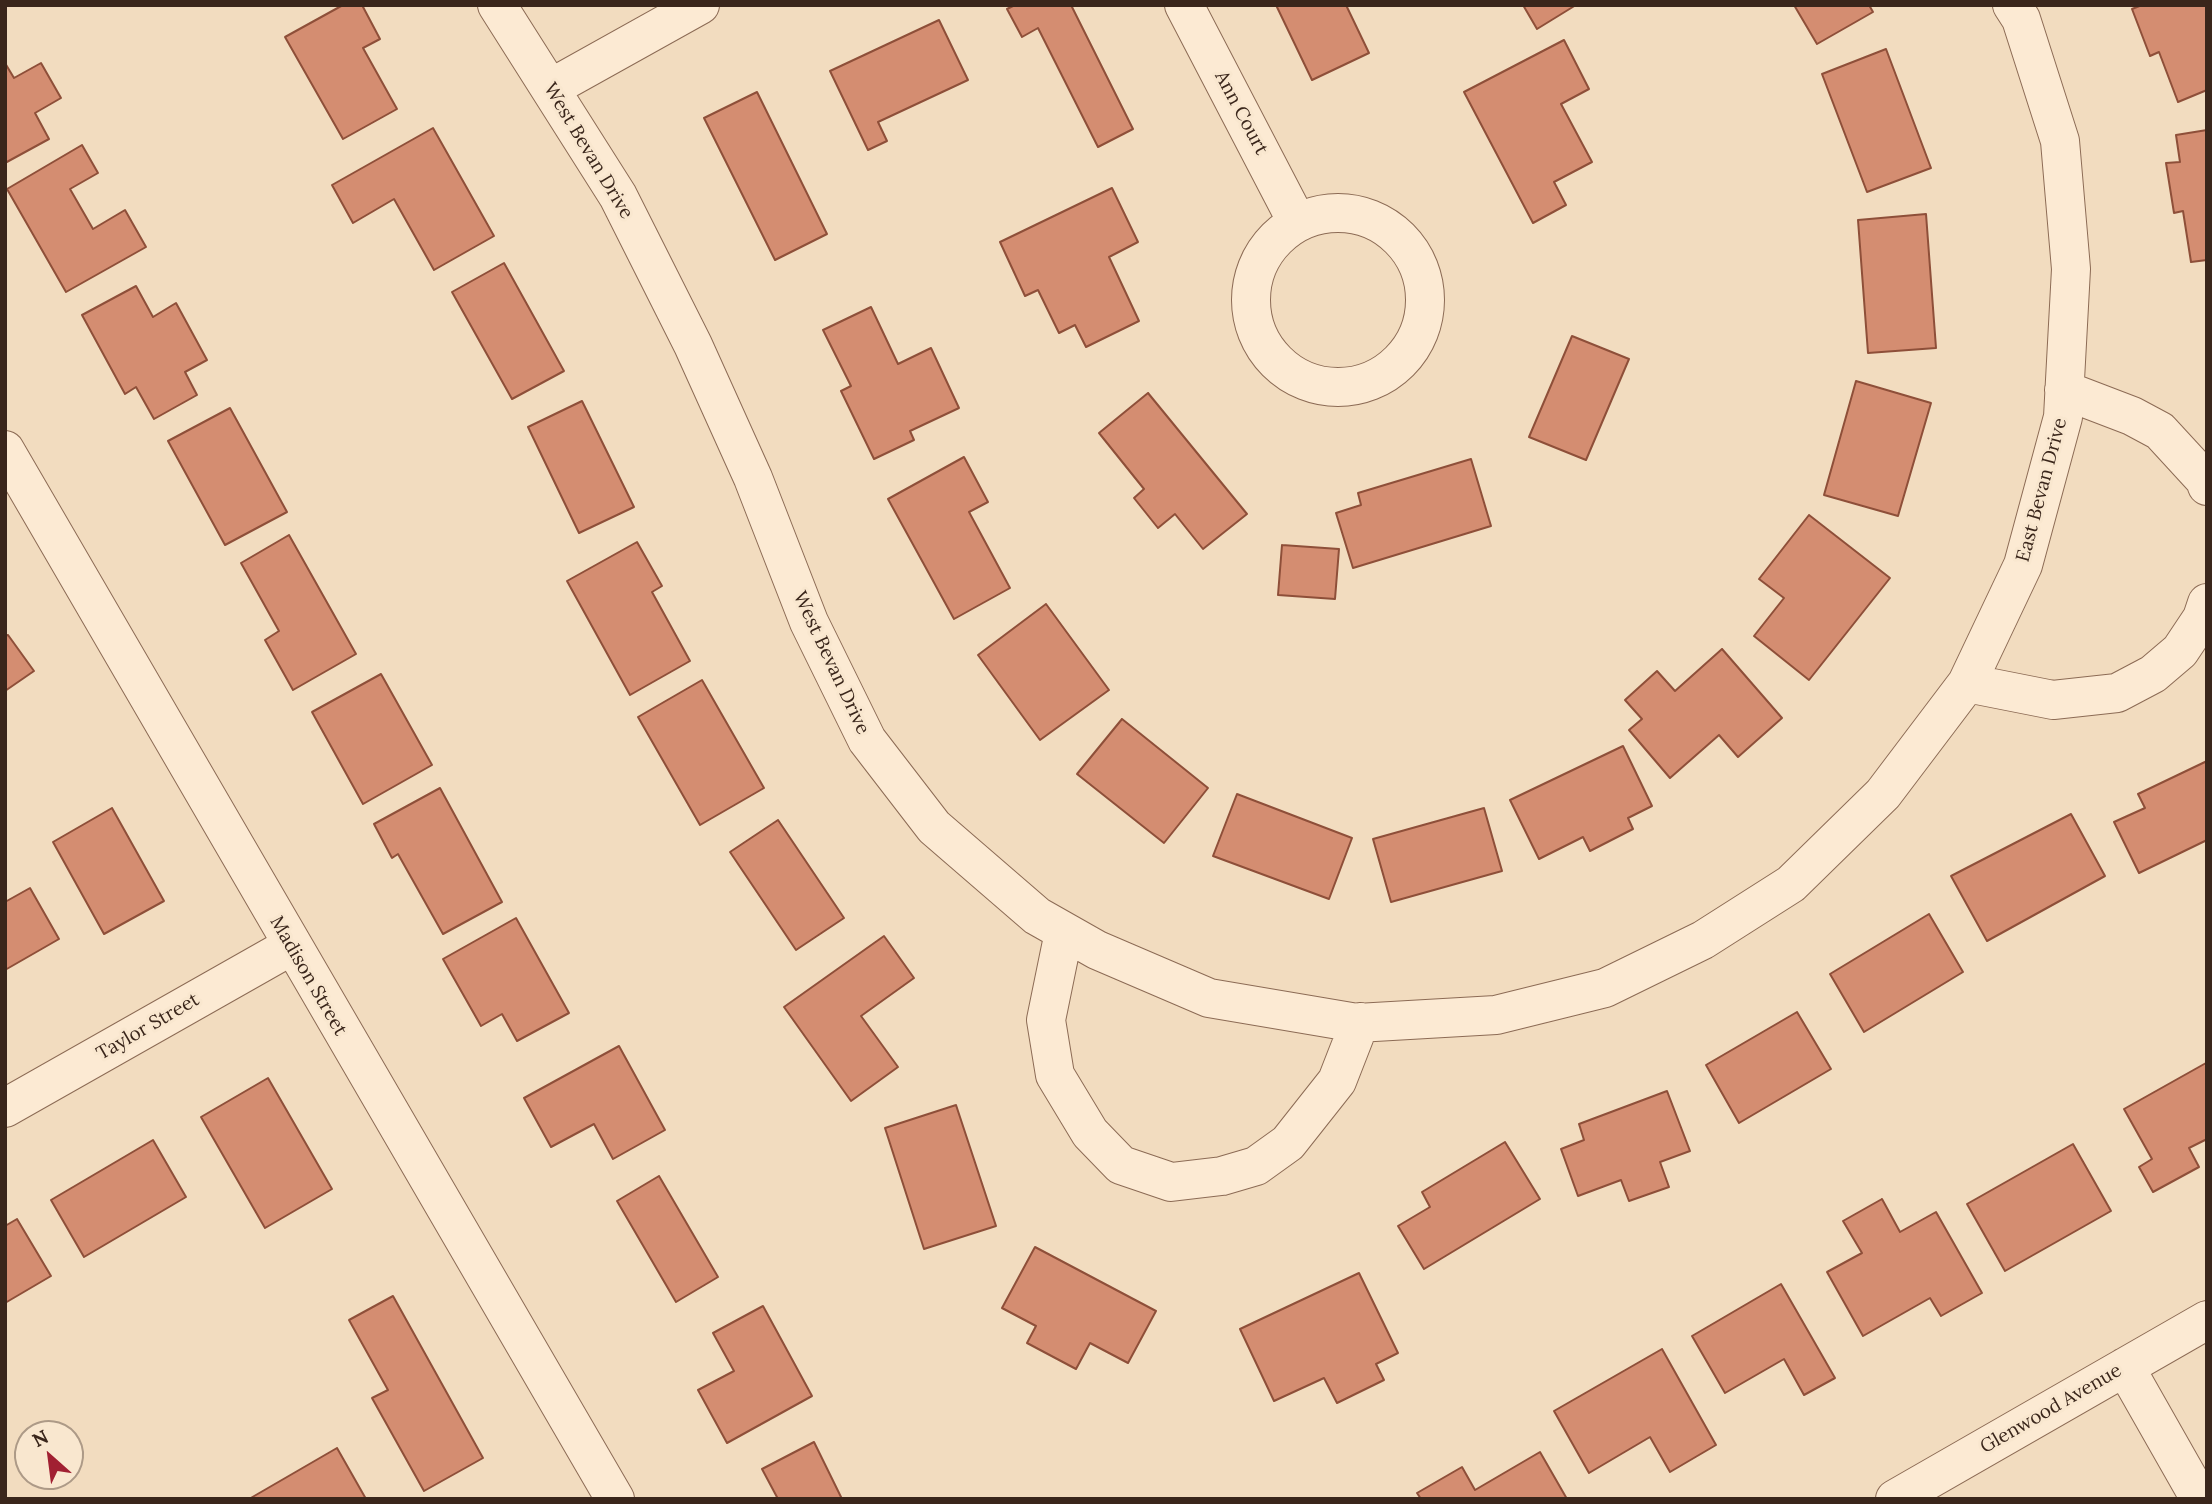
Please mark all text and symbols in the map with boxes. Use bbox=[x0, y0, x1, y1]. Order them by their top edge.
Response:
street label: Ann Court bbox=[1209, 67, 1273, 159]
street label: West Bevan Drive bbox=[538, 79, 638, 223]
street label: East Bevan Drive bbox=[2012, 416, 2072, 564]
street label: West Bevan Drive bbox=[788, 588, 874, 738]
street label: Madison Street bbox=[265, 912, 351, 1040]
street label: Taylor Street bbox=[93, 988, 203, 1066]
street label: Glenwood Avenue bbox=[1976, 1359, 2126, 1459]
north arrow bbox=[14, 1420, 84, 1490]
text: N bbox=[28, 1424, 52, 1452]

